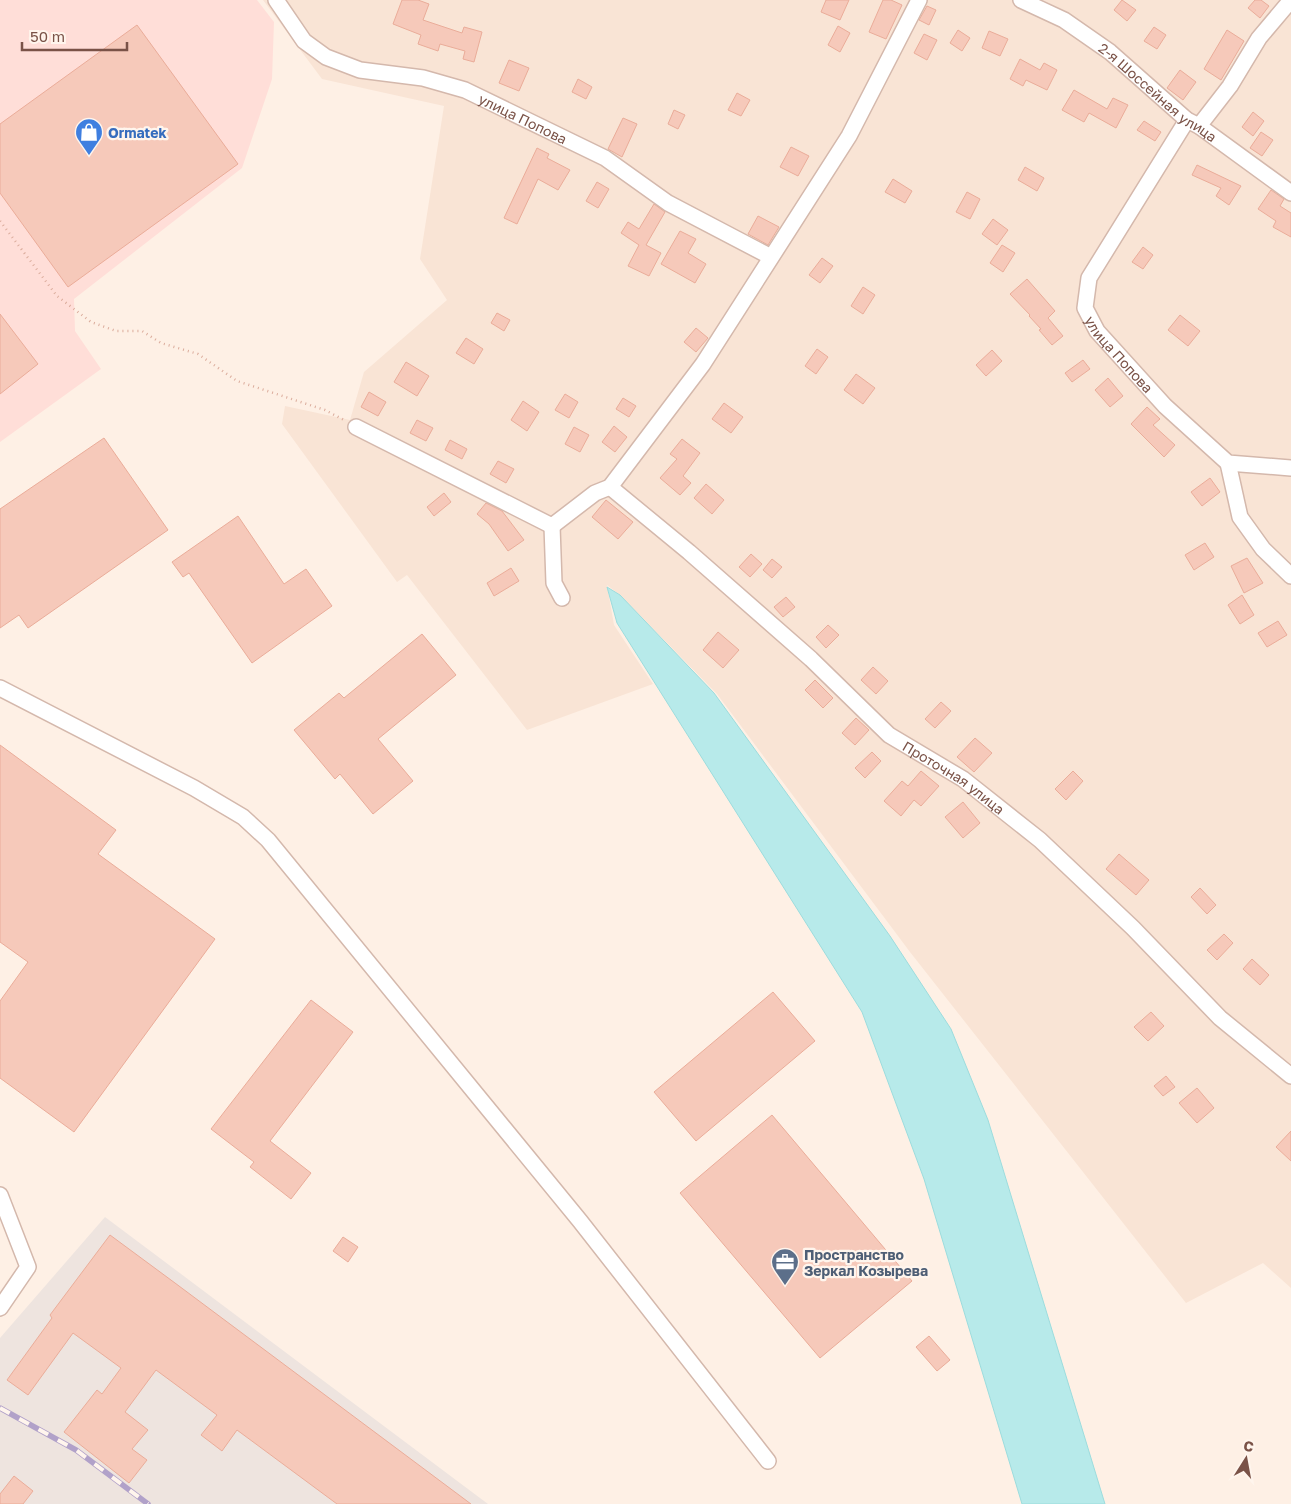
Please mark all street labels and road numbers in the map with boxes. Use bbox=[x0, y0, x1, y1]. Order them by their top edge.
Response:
street label: 2-я Шоссейная улица bbox=[1096, 39, 1220, 145]
street label: улица Попова bbox=[476, 90, 570, 147]
street label: улица Попова bbox=[1082, 313, 1157, 396]
street label: Проточная улица bbox=[900, 737, 1008, 817]

